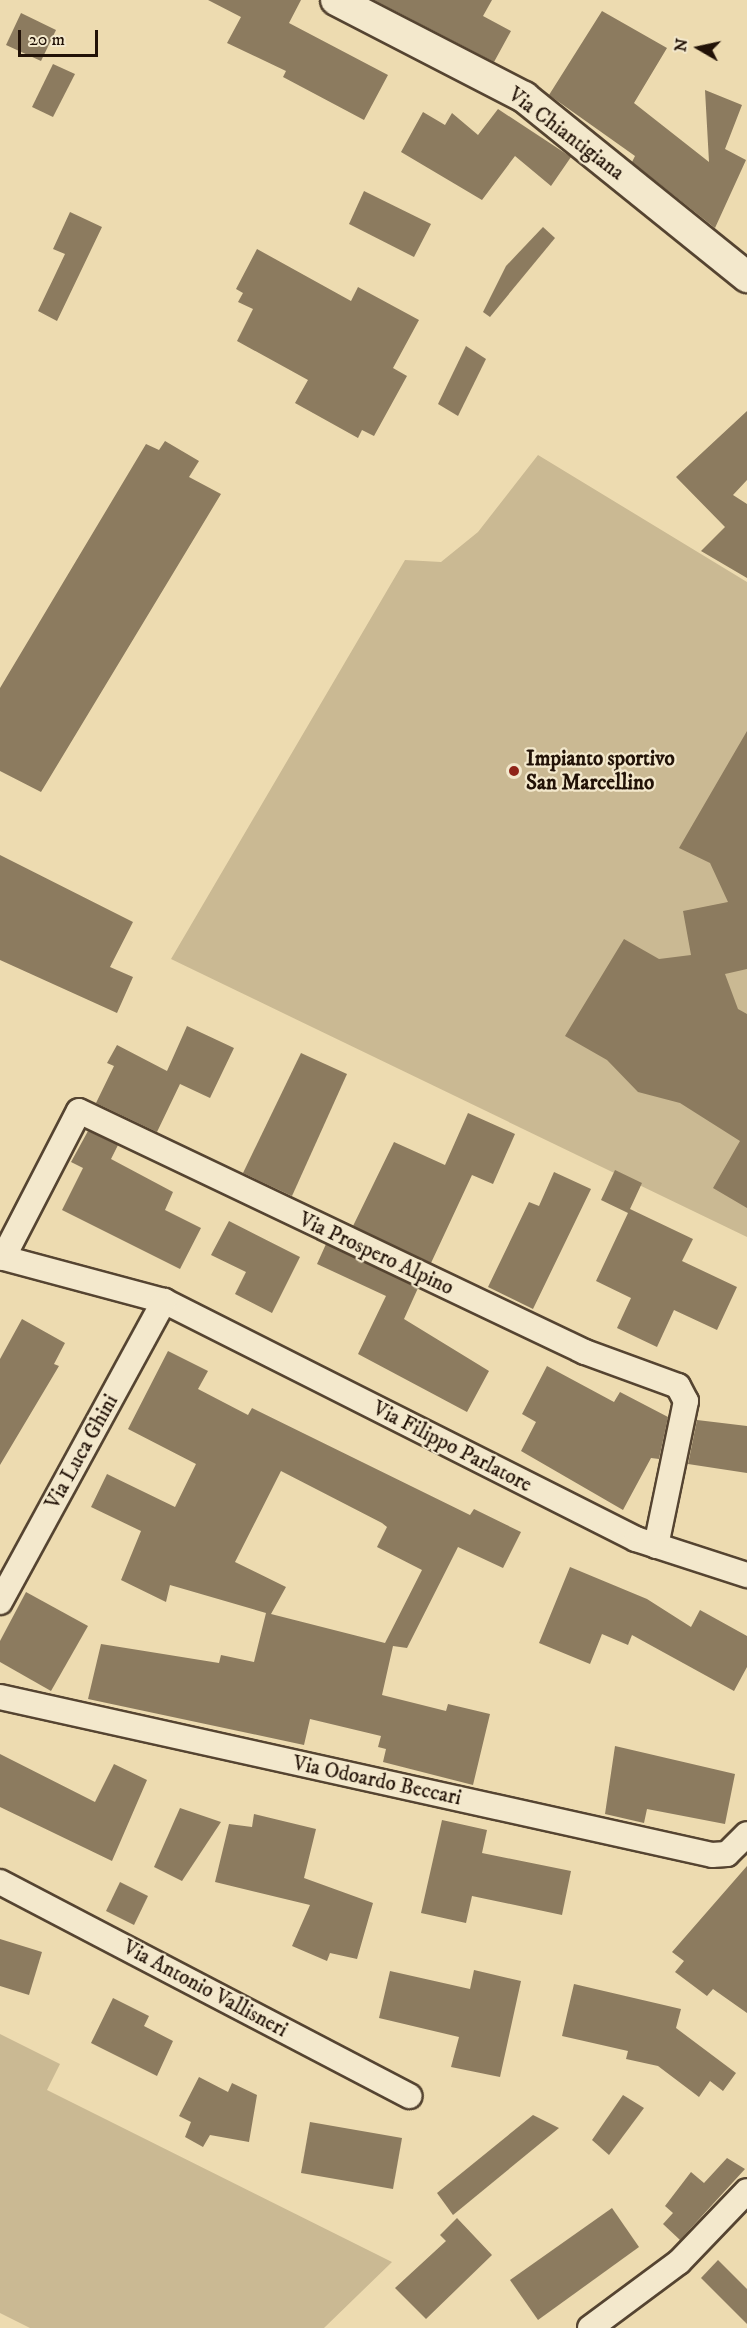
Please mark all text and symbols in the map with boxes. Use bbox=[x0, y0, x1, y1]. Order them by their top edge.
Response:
scale bar bbox=[21, 18, 100, 56]
north arrow bbox=[669, 18, 729, 78]
text: 20 m bbox=[29, 29, 65, 51]
text: N bbox=[670, 37, 692, 53]
street label: Via Chiantigiana bbox=[503, 82, 629, 186]
place label: Impianto sportivo San Marcellino bbox=[526, 746, 675, 796]
marker: Impianto sportivo San Marcellino bbox=[507, 764, 521, 778]
street label: Via Prospero Alpino bbox=[295, 1207, 457, 1301]
street label: Via Luca Ghini bbox=[40, 1390, 124, 1514]
street label: Via Filippo Parlatore bbox=[368, 1396, 536, 1498]
street label: Via Odoardo Beccari bbox=[290, 1751, 464, 1811]
street label: Via Antonio Vallisneri bbox=[118, 1935, 292, 2043]

